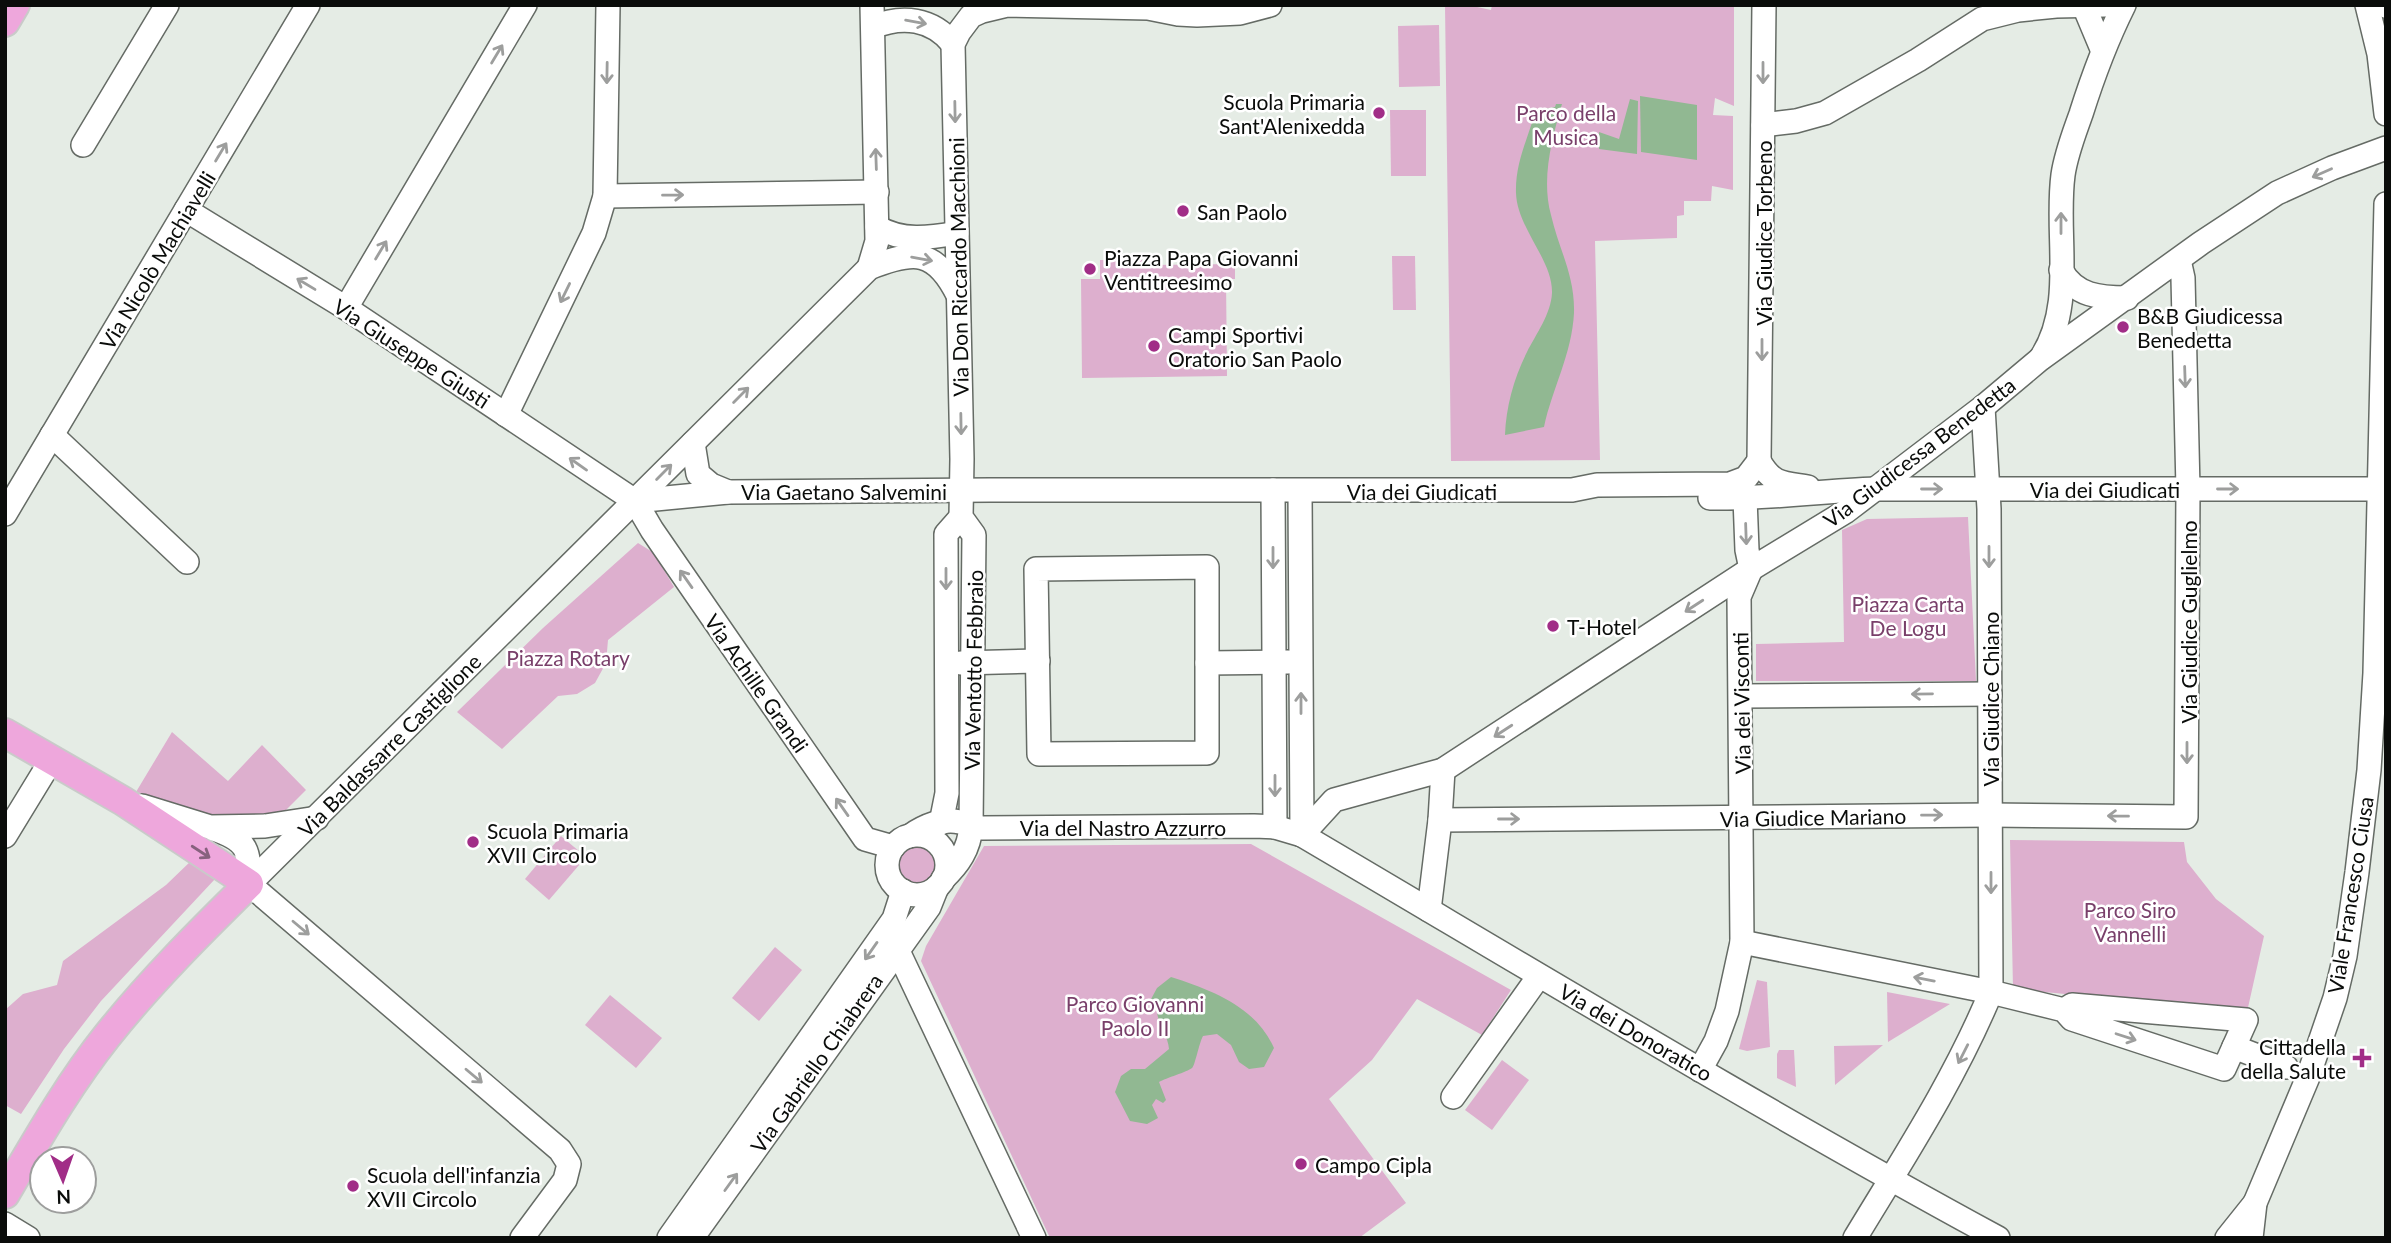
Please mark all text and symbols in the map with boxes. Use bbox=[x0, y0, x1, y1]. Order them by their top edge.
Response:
one-way arrow bbox=[904, 16, 927, 29]
one-way arrow bbox=[490, 44, 504, 64]
one-way arrow bbox=[600, 62, 614, 85]
one-way arrow bbox=[1756, 62, 1770, 85]
place label: Scuola Primaria Sant'Alenixedda bbox=[1219, 89, 1365, 138]
one-way arrow bbox=[948, 100, 961, 123]
park label: Parco della Musica bbox=[1516, 100, 1616, 149]
marker: Scuola Primaria Sant'Alenixedda bbox=[1371, 105, 1387, 121]
street label: Via Don Riccardo Macchioni bbox=[943, 137, 973, 397]
street label: Via Giudice Torbeno bbox=[1751, 140, 1776, 326]
one-way arrow bbox=[214, 142, 228, 162]
one-way arrow bbox=[869, 148, 882, 171]
street label: Via Nicolò Machiavelli bbox=[94, 166, 220, 354]
one-way arrow bbox=[2312, 167, 2333, 180]
one-way arrow bbox=[661, 188, 684, 202]
place label: San Paolo bbox=[1197, 199, 1287, 224]
marker: San Paolo bbox=[1175, 203, 1191, 219]
one-way arrow bbox=[2054, 212, 2068, 235]
one-way arrow bbox=[374, 240, 388, 260]
place label: Piazza Papa Giovanni Ventitreesimo bbox=[1104, 245, 1299, 294]
one-way arrow bbox=[910, 253, 933, 266]
marker: Piazza Papa Giovanni Ventitreesimo bbox=[1082, 261, 1098, 277]
one-way arrow bbox=[297, 277, 317, 291]
one-way arrow bbox=[558, 282, 572, 303]
street label: Via Giuseppe Giusti bbox=[329, 293, 495, 413]
place label: B&B Giudicessa Benedetta bbox=[2137, 303, 2283, 352]
marker: B&B Giudicessa Benedetta bbox=[2115, 319, 2131, 335]
place label: Campi Sportivi Oratorio San Paolo bbox=[1168, 322, 1342, 371]
marker: Campi Sportivi Oratorio San Paolo bbox=[1146, 338, 1162, 354]
one-way arrow bbox=[1755, 338, 1769, 361]
one-way arrow bbox=[2179, 365, 2192, 388]
street label: Via Giudicessa Benedetta bbox=[1818, 372, 2020, 532]
one-way arrow bbox=[733, 387, 750, 404]
one-way arrow bbox=[954, 412, 968, 435]
one-way arrow bbox=[569, 457, 588, 471]
one-way arrow bbox=[655, 464, 672, 481]
street label: Via dei Giudicati bbox=[2030, 477, 2180, 502]
street label: Via Gaetano Salvemini bbox=[741, 479, 947, 504]
street label: Via dei Giudicati bbox=[1347, 479, 1497, 504]
one-way arrow bbox=[1920, 482, 1943, 496]
one-way arrow bbox=[2216, 482, 2239, 496]
street label: Via Giudice Guglielmo bbox=[2176, 520, 2201, 724]
one-way arrow bbox=[1740, 522, 1753, 545]
one-way arrow bbox=[1982, 545, 1996, 568]
one-way arrow bbox=[1266, 546, 1280, 569]
one-way arrow bbox=[939, 567, 953, 590]
street label: Via Ventotto Febbraio bbox=[959, 569, 987, 771]
one-way arrow bbox=[679, 570, 693, 589]
park label: Piazza Carta De Logu bbox=[1852, 591, 1964, 640]
one-way arrow bbox=[1684, 599, 1704, 613]
street label: Via Achille Grandi bbox=[700, 609, 814, 757]
street label: Via Giudice Chiano bbox=[1978, 611, 2003, 787]
place label: T-Hotel bbox=[1567, 614, 1637, 639]
marker: T-Hotel bbox=[1545, 618, 1561, 634]
street label: Via dei Visconti bbox=[1727, 632, 1755, 774]
park label: Piazza Rotary bbox=[506, 645, 630, 670]
street label: Via Baldassarre Castiglione bbox=[292, 648, 486, 842]
one-way arrow bbox=[1910, 688, 1933, 701]
one-way arrow bbox=[1294, 691, 1308, 714]
one-way arrow bbox=[1494, 724, 1514, 738]
one-way arrow bbox=[2180, 741, 2194, 764]
one-way arrow bbox=[1268, 774, 1282, 797]
street label: Viale Francesco Ciusa bbox=[2322, 795, 2378, 995]
one-way arrow bbox=[835, 798, 849, 817]
street label: Via Giudice Mariano bbox=[1720, 803, 1907, 831]
one-way arrow bbox=[1920, 809, 1943, 822]
one-way arrow bbox=[2107, 809, 2130, 823]
one-way arrow bbox=[1497, 812, 1520, 826]
street label: Via del Nastro Azzurro bbox=[1020, 815, 1226, 840]
place label: Scuola Primaria XVII Circolo bbox=[487, 818, 629, 867]
marker: Scuola Primaria XVII Circolo bbox=[465, 834, 481, 850]
one-way arrow bbox=[191, 844, 210, 859]
one-way arrow bbox=[1984, 871, 1997, 894]
park label: Parco Siro Vannelli bbox=[2084, 897, 2176, 946]
one-way arrow bbox=[292, 920, 310, 936]
one-way arrow bbox=[864, 941, 878, 960]
street label: Via Gabriello Chiabrera bbox=[745, 969, 887, 1157]
one-way arrow bbox=[1913, 971, 1936, 985]
street label: Via dei Donoratico bbox=[1555, 978, 1717, 1086]
park label: Parco Giovanni Paolo II bbox=[1066, 991, 1204, 1040]
one-way arrow bbox=[2114, 1032, 2136, 1044]
place label: Cittadella della Salute bbox=[2241, 1034, 2346, 1083]
one-way arrow bbox=[1956, 1043, 1970, 1064]
marker: Cittadella della Salute bbox=[2352, 1048, 2372, 1068]
one-way arrow bbox=[465, 1068, 483, 1084]
north arrow bbox=[28, 1145, 98, 1215]
place label: Campo Cipla bbox=[1315, 1152, 1432, 1177]
marker: Campo Cipla bbox=[1293, 1156, 1309, 1172]
place label: Scuola dell'infanzia XVII Circolo bbox=[367, 1162, 541, 1211]
one-way arrow bbox=[724, 1173, 738, 1192]
marker: Scuola dell'infanzia XVII Circolo bbox=[345, 1178, 361, 1194]
text: N bbox=[56, 1186, 71, 1209]

